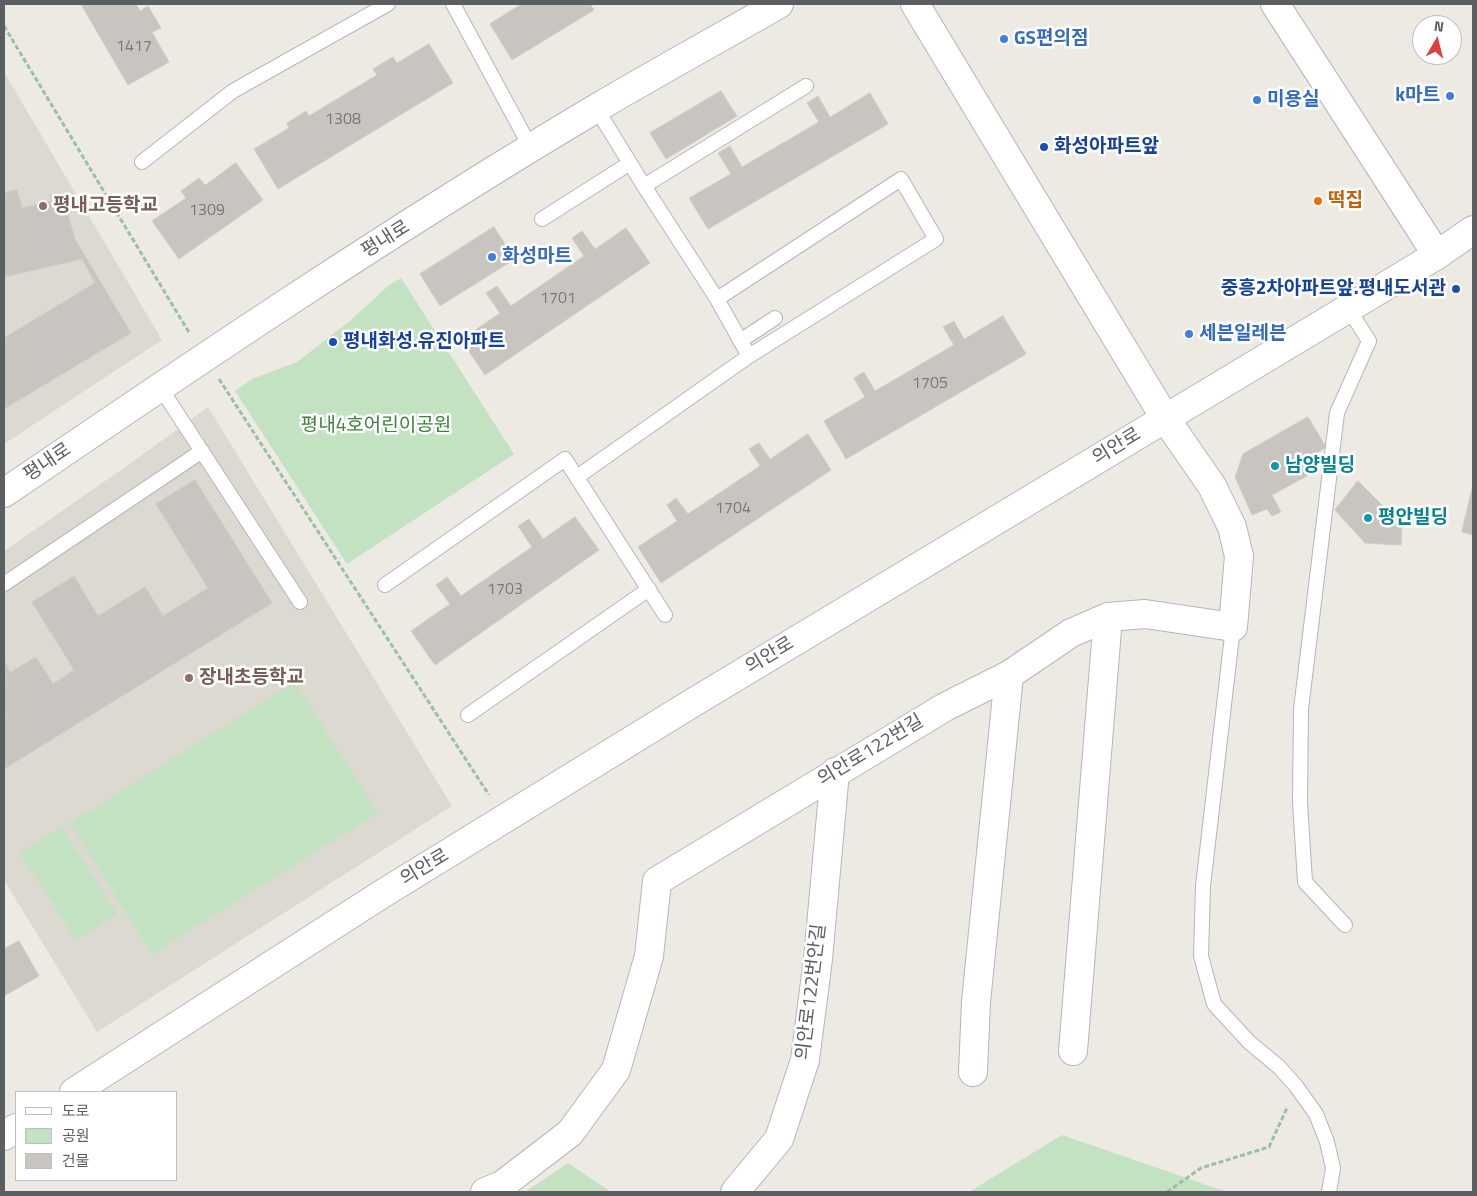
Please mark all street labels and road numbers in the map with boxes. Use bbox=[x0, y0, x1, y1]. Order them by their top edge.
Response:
street label: 평내로 bbox=[358, 216, 414, 264]
street label: 의안로 bbox=[1089, 424, 1145, 470]
street label: 평내로 bbox=[20, 439, 76, 487]
street label: 의안로 bbox=[742, 633, 798, 679]
street label: 의안로122번길 bbox=[814, 711, 928, 791]
street label: 의안로 bbox=[397, 845, 453, 891]
street label: 의안로122번안길 bbox=[792, 923, 832, 1061]

